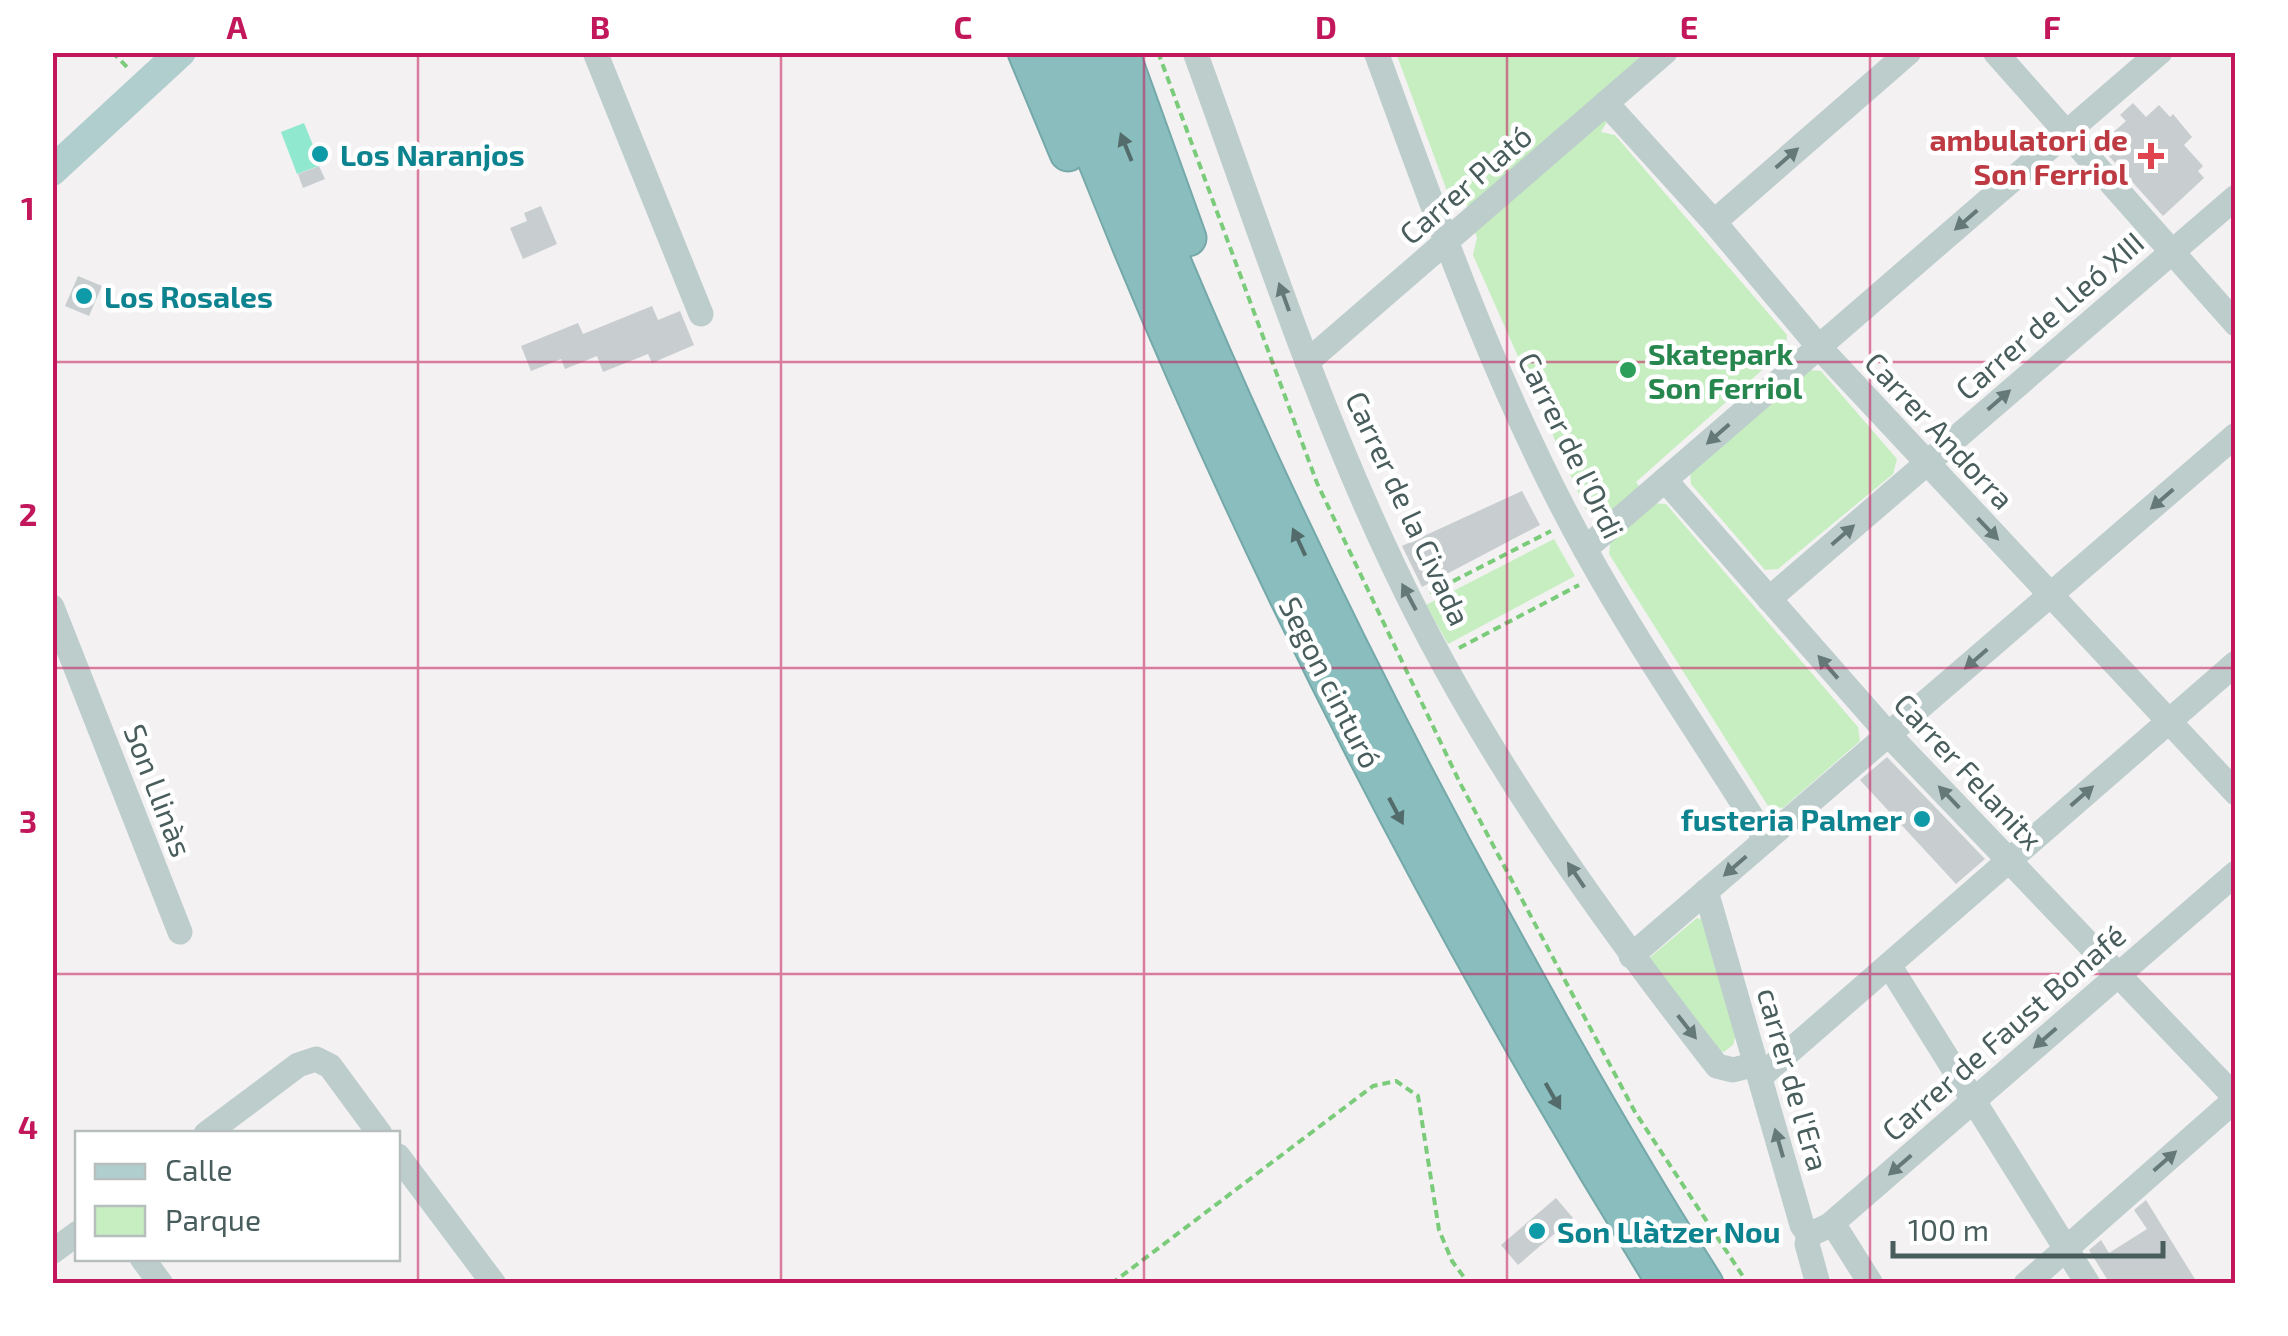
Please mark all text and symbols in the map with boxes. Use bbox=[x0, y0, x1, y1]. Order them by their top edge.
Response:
text: A bbox=[227, 7, 248, 45]
text: B bbox=[590, 7, 610, 45]
text: C bbox=[954, 7, 972, 45]
text: D bbox=[1315, 7, 1337, 45]
text: E bbox=[1680, 7, 1698, 45]
text: F bbox=[2043, 7, 2061, 45]
street label: Carrer Plató bbox=[1392, 117, 1538, 251]
place label: ambulatori de Son Ferriol bbox=[1930, 121, 2128, 191]
one-way arrow bbox=[1118, 132, 1134, 162]
place label: Los Naranjos bbox=[340, 136, 525, 172]
marker: Los Naranjos bbox=[309, 143, 331, 165]
marker: ambulatori de Son Ferriol bbox=[2138, 143, 2164, 169]
one-way arrow bbox=[1774, 148, 1799, 170]
text: 1 bbox=[21, 188, 35, 226]
one-way arrow bbox=[1954, 209, 1979, 231]
street label: Carrer de Lleó XIII bbox=[1948, 224, 2150, 406]
place label: Los Rosales bbox=[104, 278, 273, 314]
one-way arrow bbox=[1276, 282, 1291, 312]
marker: Los Rosales bbox=[73, 285, 95, 307]
place label: Skatepark Son Ferriol bbox=[1648, 335, 1803, 405]
street label: Carrer Andorra bbox=[1858, 344, 2022, 516]
street label: Carrer de l'Ordi bbox=[1511, 346, 1633, 544]
marker: Skatepark Son Ferriol bbox=[1617, 359, 1639, 381]
street label: Carrer de la Civada bbox=[1339, 385, 1479, 631]
one-way arrow bbox=[1986, 390, 2011, 412]
one-way arrow bbox=[1706, 422, 1731, 444]
one-way arrow bbox=[2149, 487, 2174, 509]
text: 2 bbox=[19, 494, 37, 532]
one-way arrow bbox=[1975, 517, 1999, 541]
one-way arrow bbox=[1830, 525, 1855, 547]
one-way arrow bbox=[1290, 527, 1307, 556]
one-way arrow bbox=[1401, 582, 1418, 611]
street label: Segon cinturó bbox=[1272, 590, 1390, 774]
one-way arrow bbox=[1964, 647, 1989, 669]
one-way arrow bbox=[1818, 654, 1840, 679]
street label: Carrer Felanitx bbox=[1887, 685, 2051, 857]
street label: Son Llinàs bbox=[117, 719, 201, 861]
one-way arrow bbox=[1938, 786, 1961, 810]
one-way arrow bbox=[2070, 786, 2095, 808]
one-way arrow bbox=[1387, 796, 1404, 825]
text: 3 bbox=[19, 801, 37, 839]
place label: fusteria Palmer bbox=[1681, 801, 1902, 837]
marker: fusteria Palmer bbox=[1911, 808, 1933, 830]
one-way arrow bbox=[1722, 855, 1747, 877]
one-way arrow bbox=[1567, 861, 1586, 888]
street label: Carrer de Faust Bonafé bbox=[1874, 917, 2132, 1147]
street label: carrer de l'Era bbox=[1751, 983, 1837, 1175]
one-way arrow bbox=[1676, 1013, 1697, 1039]
one-way arrow bbox=[2033, 1027, 2058, 1049]
one-way arrow bbox=[1543, 1082, 1561, 1110]
text: 4 bbox=[18, 1107, 38, 1145]
one-way arrow bbox=[1770, 1127, 1786, 1158]
legend bbox=[75, 1131, 400, 1261]
one-way arrow bbox=[2153, 1150, 2178, 1172]
text: Calle bbox=[165, 1151, 233, 1187]
one-way arrow bbox=[1887, 1153, 1912, 1175]
scale bar bbox=[1893, 1196, 2163, 1258]
text: Parque bbox=[165, 1201, 261, 1237]
text: 100 m bbox=[1908, 1211, 1989, 1247]
place label: Son Llàtzer Nou bbox=[1557, 1213, 1781, 1249]
marker: Son Llàtzer Nou bbox=[1526, 1220, 1548, 1242]

